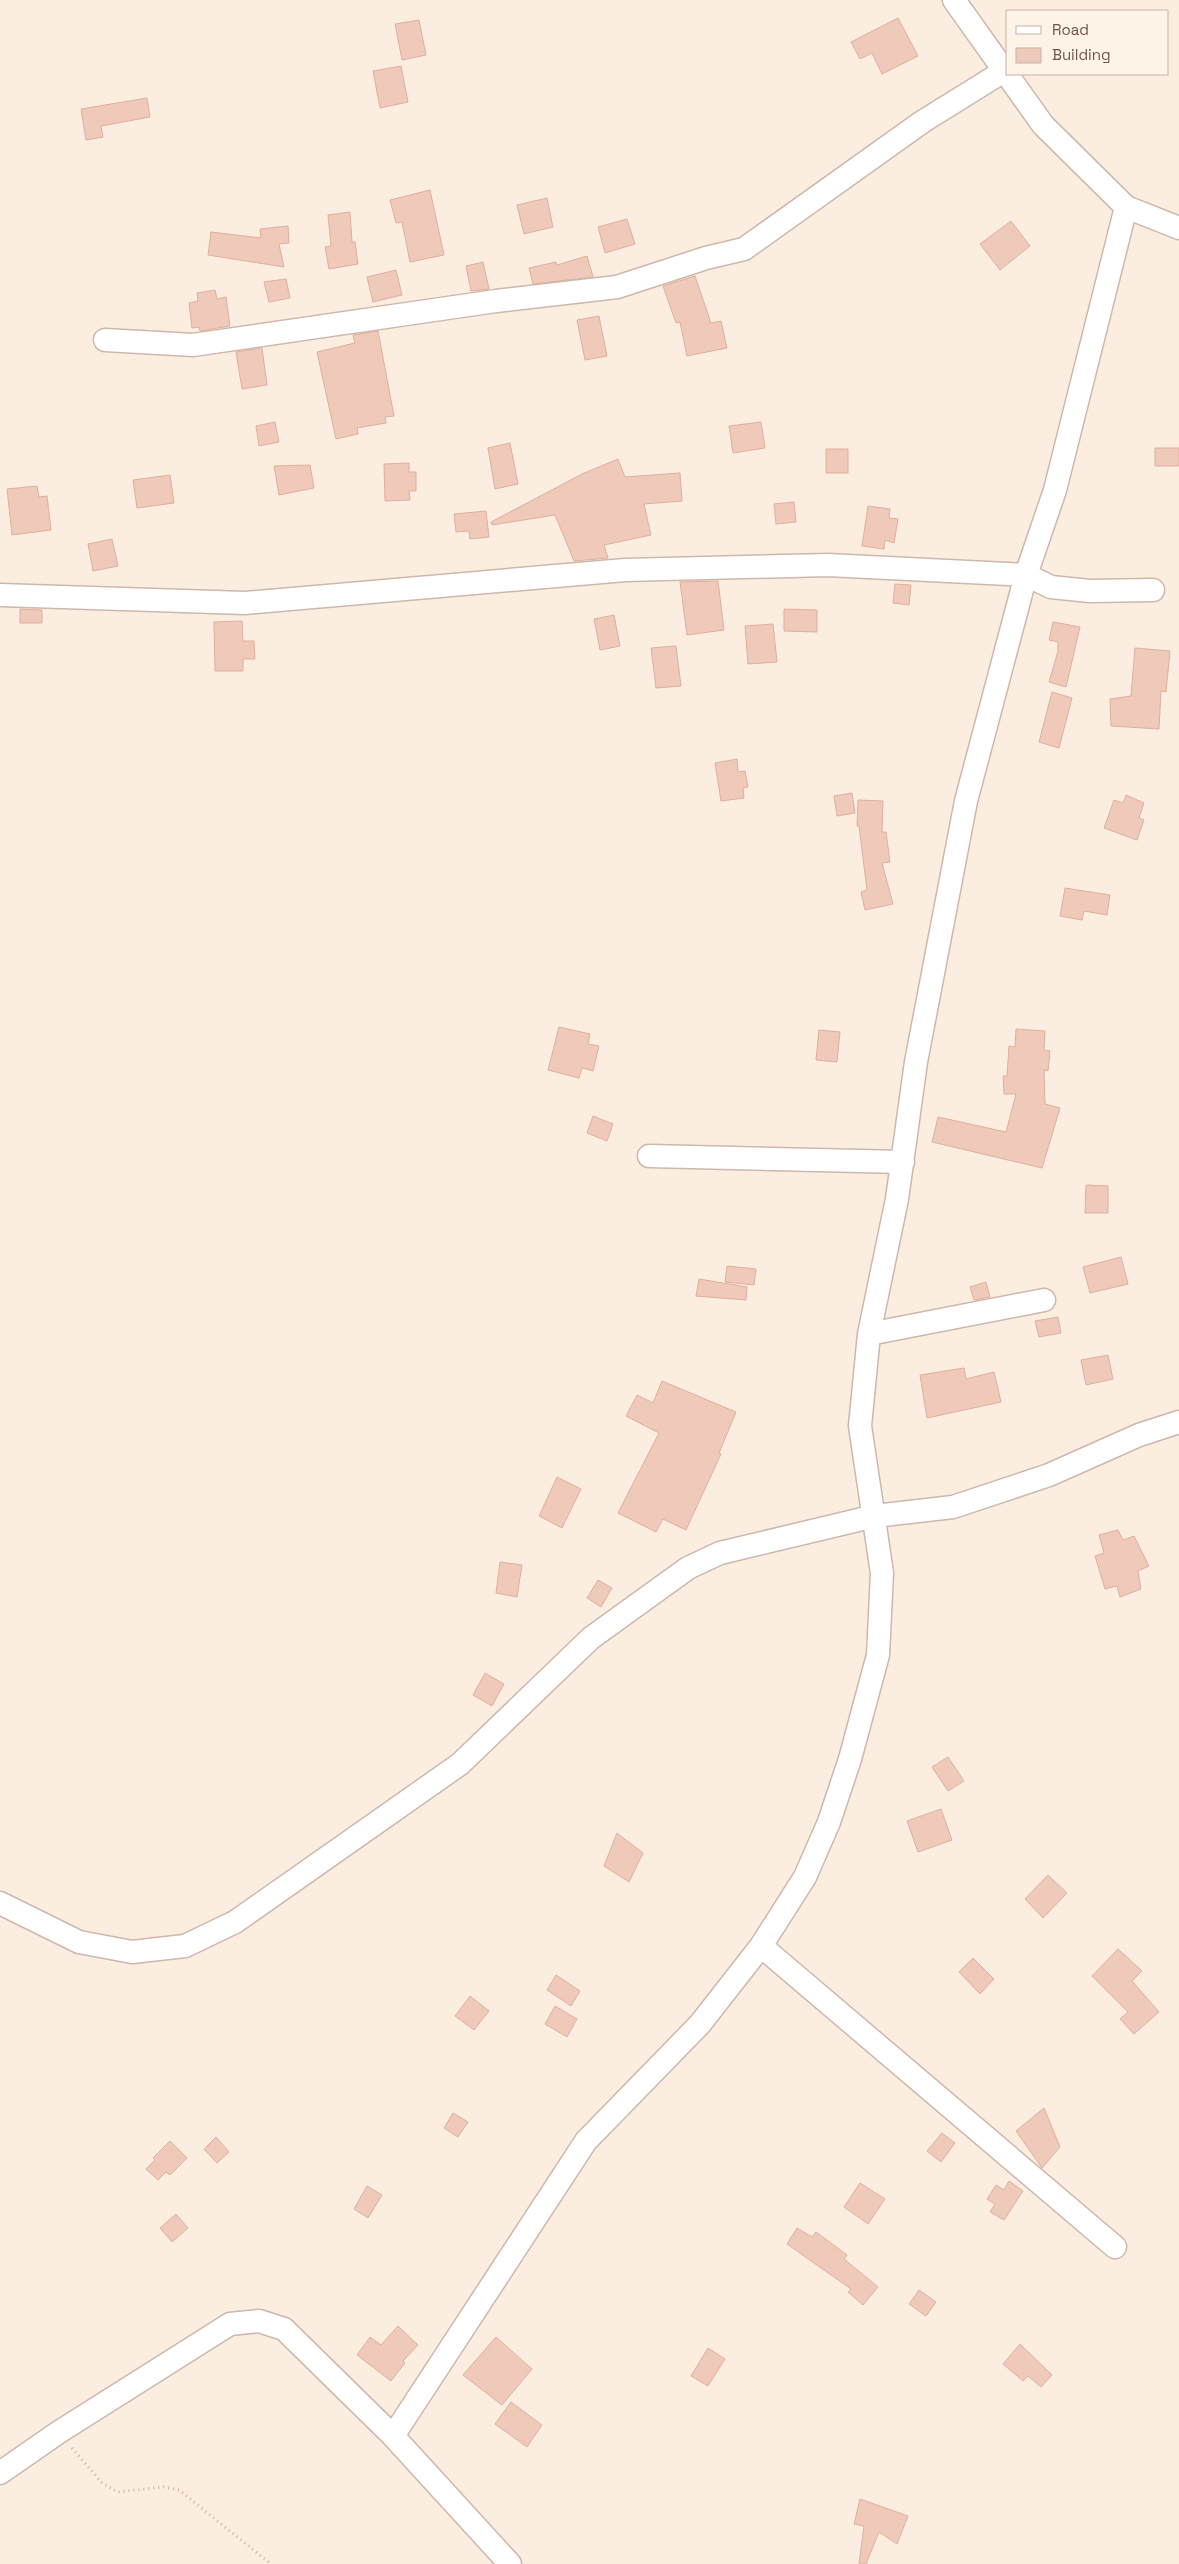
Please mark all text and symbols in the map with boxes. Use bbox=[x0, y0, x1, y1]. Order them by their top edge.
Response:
legend bbox=[1006, 10, 1169, 75]
text: Road bbox=[1052, 20, 1089, 39]
text: Building bbox=[1052, 45, 1111, 64]

